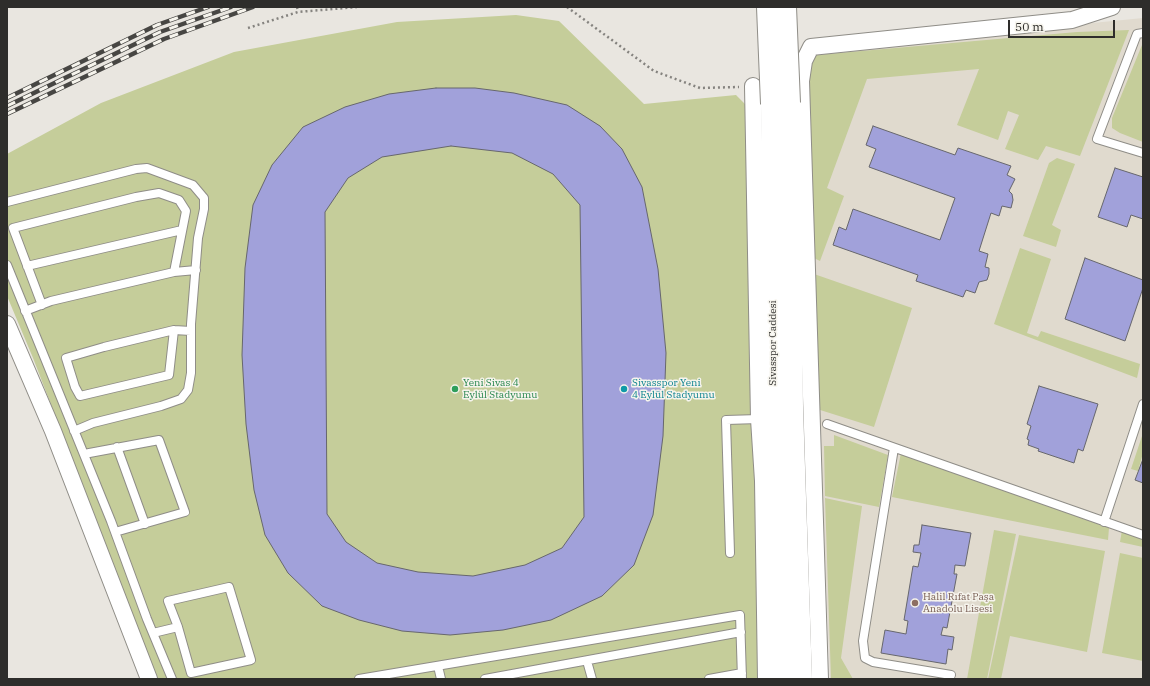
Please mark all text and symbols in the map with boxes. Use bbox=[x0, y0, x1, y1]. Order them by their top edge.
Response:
scale bar bbox=[1010, 12, 1117, 38]
text: 50 m bbox=[1015, 19, 1044, 34]
street label: Sivasspor Caddesi bbox=[767, 300, 779, 386]
place label: Yeni Sivas 4 Eylül Stadyumu bbox=[463, 377, 537, 400]
place label: Sivasspor Yeni 4 Eylül Stadyumu bbox=[632, 377, 715, 400]
marker: Yeni Sivas 4 Eylül Stadyumu bbox=[450, 384, 460, 394]
marker: Sivasspor Yeni 4 Eylül Stadyumu bbox=[619, 384, 629, 394]
place label: Halil Rıfat Paşa Anadolu Lisesi bbox=[923, 591, 994, 614]
marker: Halil Rıfat Paşa Anadolu Lisesi bbox=[910, 598, 920, 608]

